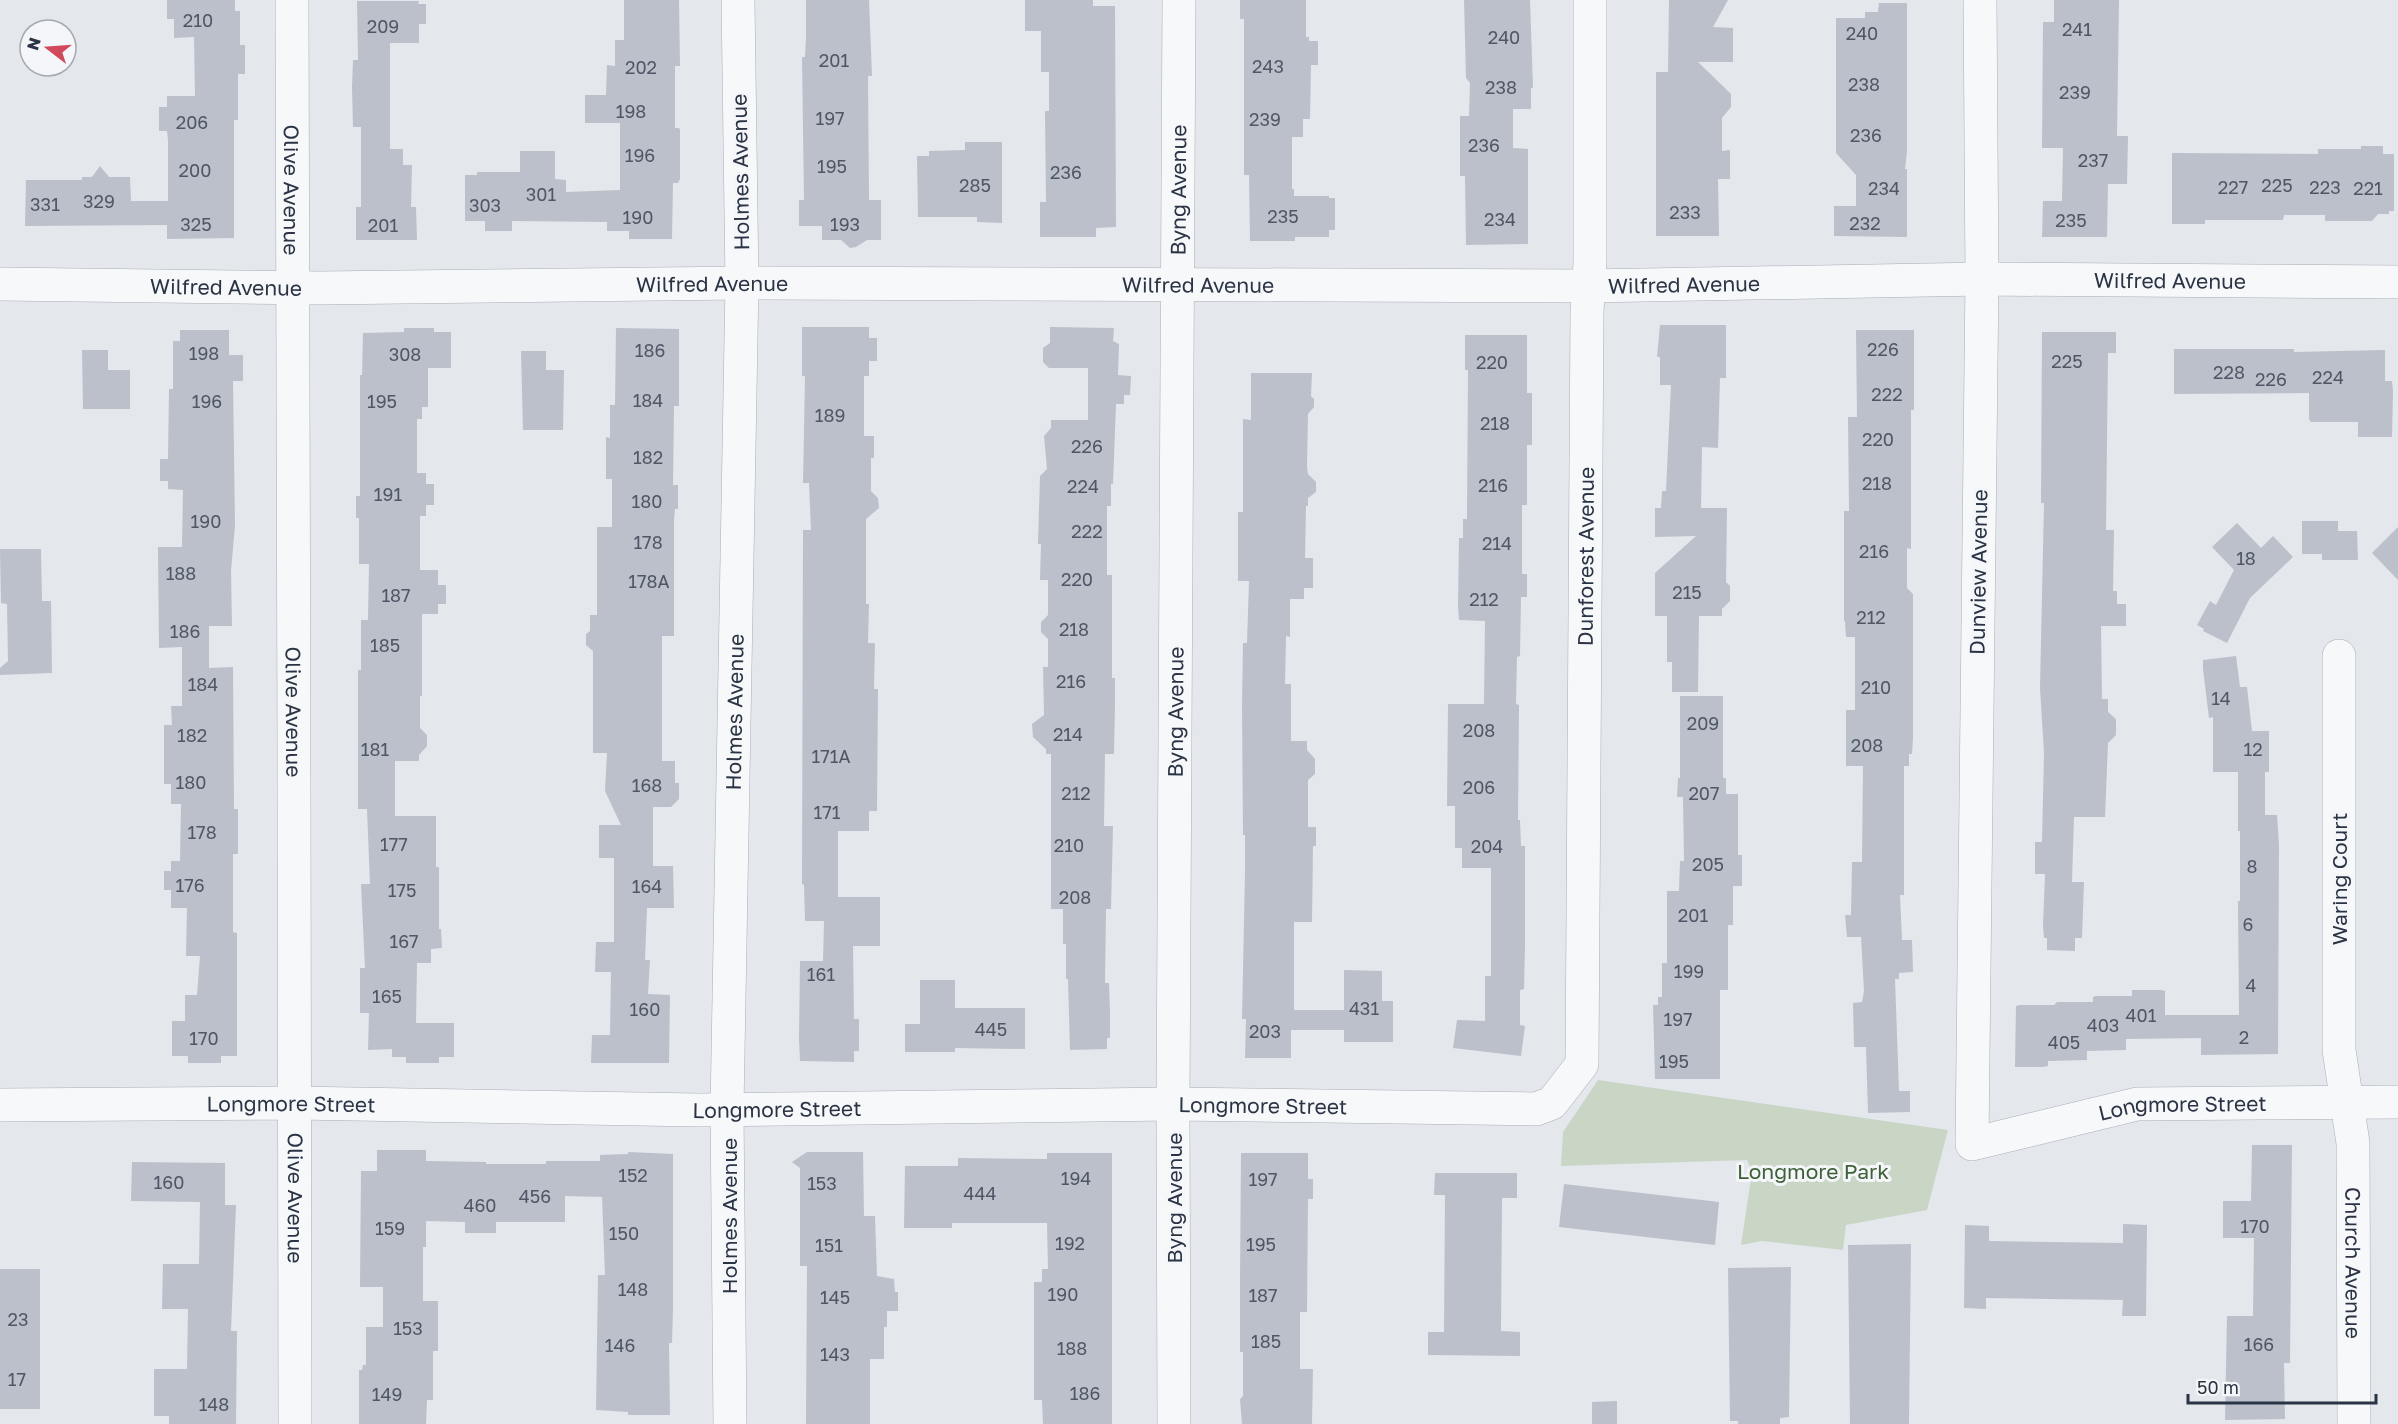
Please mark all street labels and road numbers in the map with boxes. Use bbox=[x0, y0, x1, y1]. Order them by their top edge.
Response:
street label: Holmes Avenue bbox=[726, 94, 754, 250]
street label: Byng Avenue bbox=[1165, 124, 1191, 256]
street label: Olive Avenue bbox=[279, 125, 305, 255]
street label: Wilfred Avenue bbox=[2094, 267, 2246, 294]
street label: Wilfred Avenue bbox=[636, 270, 788, 297]
street label: Wilfred Avenue bbox=[1608, 270, 1760, 299]
street label: Wilfred Avenue bbox=[1122, 271, 1274, 298]
street label: Wilfred Avenue bbox=[150, 273, 302, 301]
street label: Dunforest Avenue bbox=[1572, 467, 1599, 646]
street label: Dunview Avenue bbox=[1964, 489, 1992, 655]
street label: Holmes Avenue bbox=[720, 634, 749, 791]
street label: Olive Avenue bbox=[280, 646, 307, 777]
street label: Byng Avenue bbox=[1162, 646, 1188, 778]
street label: Waring Court bbox=[2326, 813, 2352, 945]
street label: Longmore Street bbox=[206, 1090, 376, 1117]
street label: Longmore Street bbox=[2096, 1090, 2267, 1126]
street label: Longmore Street bbox=[1178, 1091, 1348, 1119]
street label: Longmore Street bbox=[692, 1095, 862, 1123]
street label: Olive Avenue bbox=[283, 1133, 309, 1263]
street label: Byng Avenue bbox=[1161, 1133, 1187, 1263]
street label: Holmes Avenue bbox=[716, 1138, 742, 1294]
street label: Church Avenue bbox=[2340, 1187, 2367, 1339]

